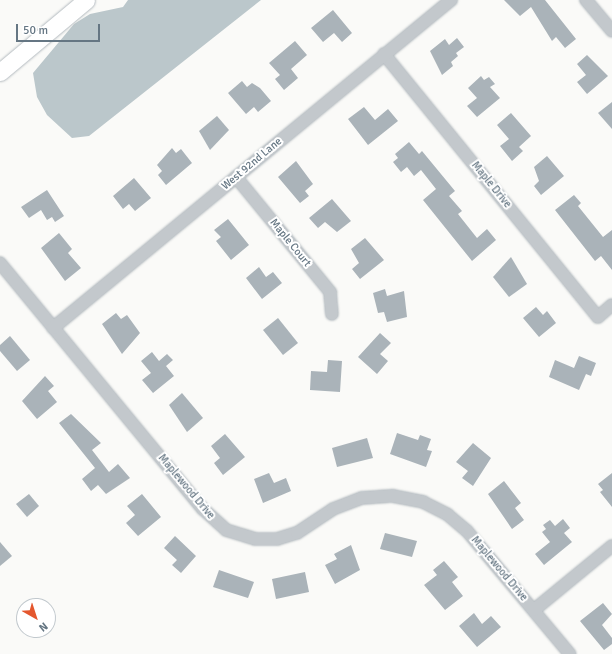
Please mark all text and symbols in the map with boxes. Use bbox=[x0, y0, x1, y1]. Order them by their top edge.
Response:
scale bar bbox=[18, 16, 102, 42]
text: 50 m bbox=[23, 23, 48, 38]
street label: West 92nd Lane bbox=[219, 135, 285, 193]
street label: Maple Drive bbox=[468, 159, 514, 211]
street label: Maple Court bbox=[267, 216, 313, 270]
street label: Maplewood Drive bbox=[155, 452, 217, 522]
street label: Maplewood Drive bbox=[468, 534, 530, 604]
north arrow bbox=[16, 598, 56, 638]
text: N bbox=[36, 619, 50, 634]

